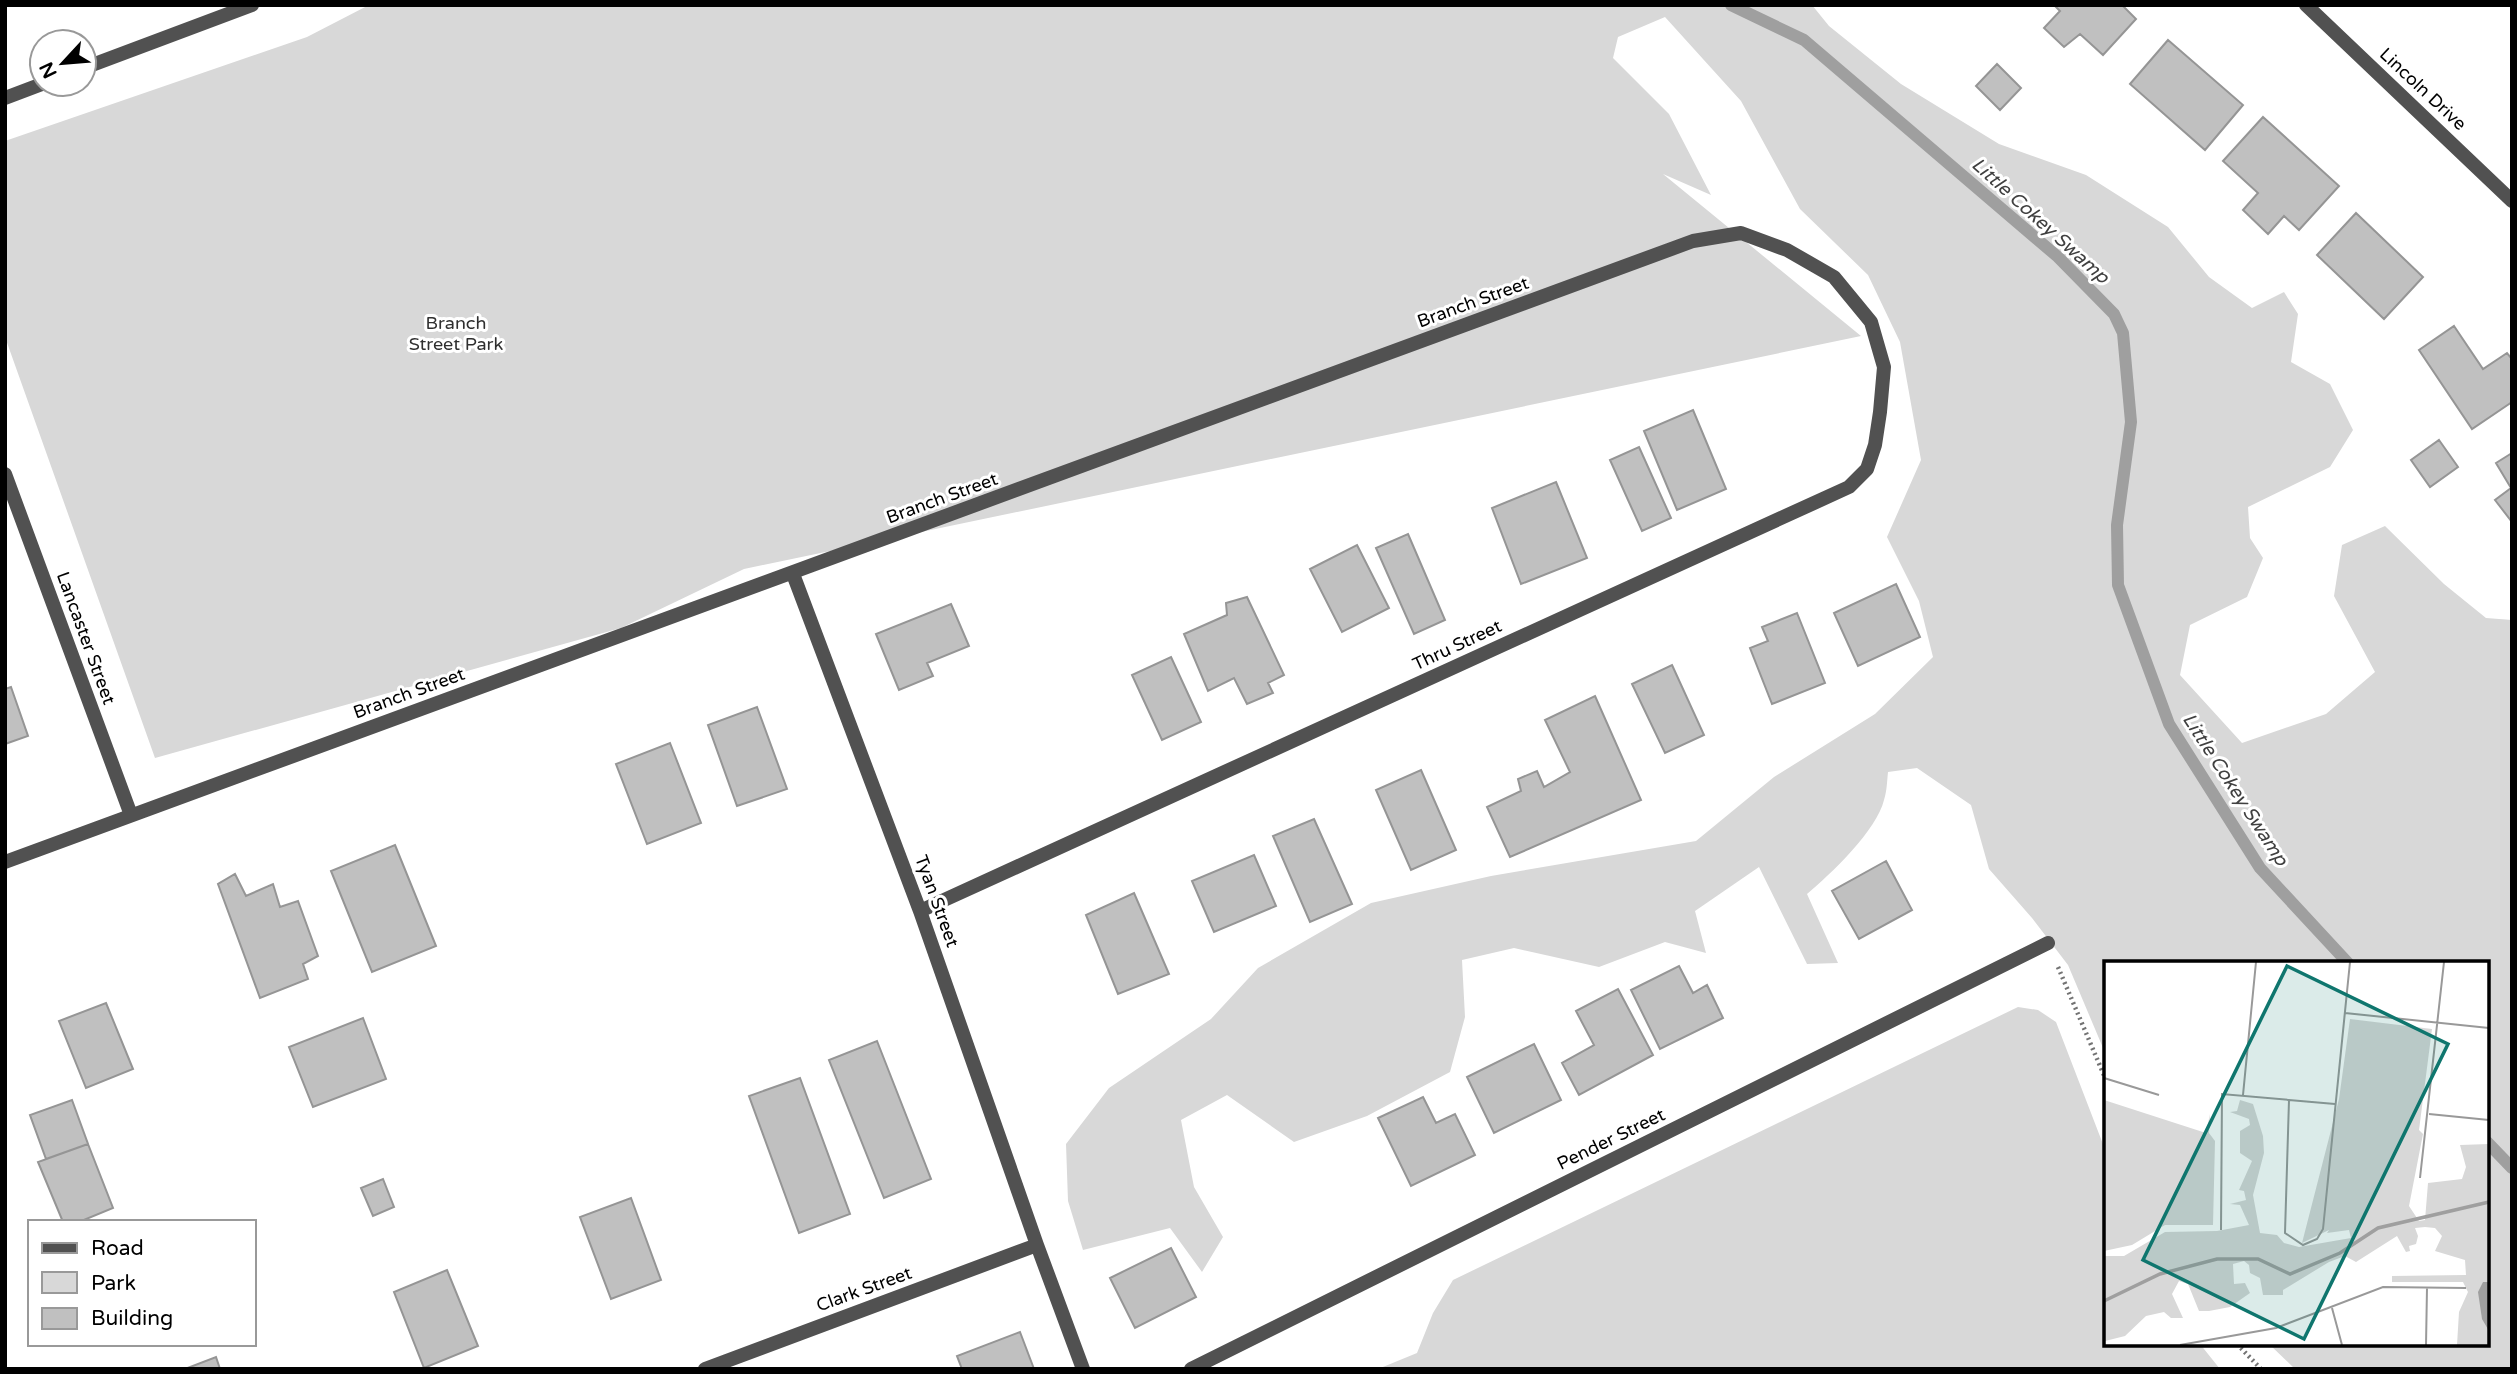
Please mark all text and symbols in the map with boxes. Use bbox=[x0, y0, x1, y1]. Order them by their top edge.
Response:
north arrow bbox=[28, 28, 98, 98]
street label: Lincoln Drive bbox=[2375, 43, 2471, 135]
text: N bbox=[35, 58, 62, 82]
water label: Little Cokey Swamp bbox=[1967, 153, 2114, 289]
street label: Branch Street bbox=[1414, 272, 1532, 332]
park label: Branch Street Park bbox=[409, 312, 503, 355]
street label: Branch Street bbox=[883, 468, 1001, 528]
street label: Lancaster Street bbox=[52, 569, 120, 708]
street label: Thru Street bbox=[1409, 615, 1505, 675]
street label: Branch Street bbox=[350, 663, 468, 723]
water label: Little Cokey Swamp bbox=[2178, 709, 2293, 871]
street label: Tyan Street bbox=[910, 852, 964, 950]
inset map bbox=[2104, 961, 2489, 1346]
street label: Pender Street bbox=[1553, 1103, 1669, 1175]
legend bbox=[28, 1220, 256, 1346]
text: Road bbox=[91, 1236, 144, 1261]
street label: Clark Street bbox=[813, 1262, 915, 1316]
text: Park bbox=[91, 1271, 136, 1296]
text: Building bbox=[91, 1306, 173, 1331]

